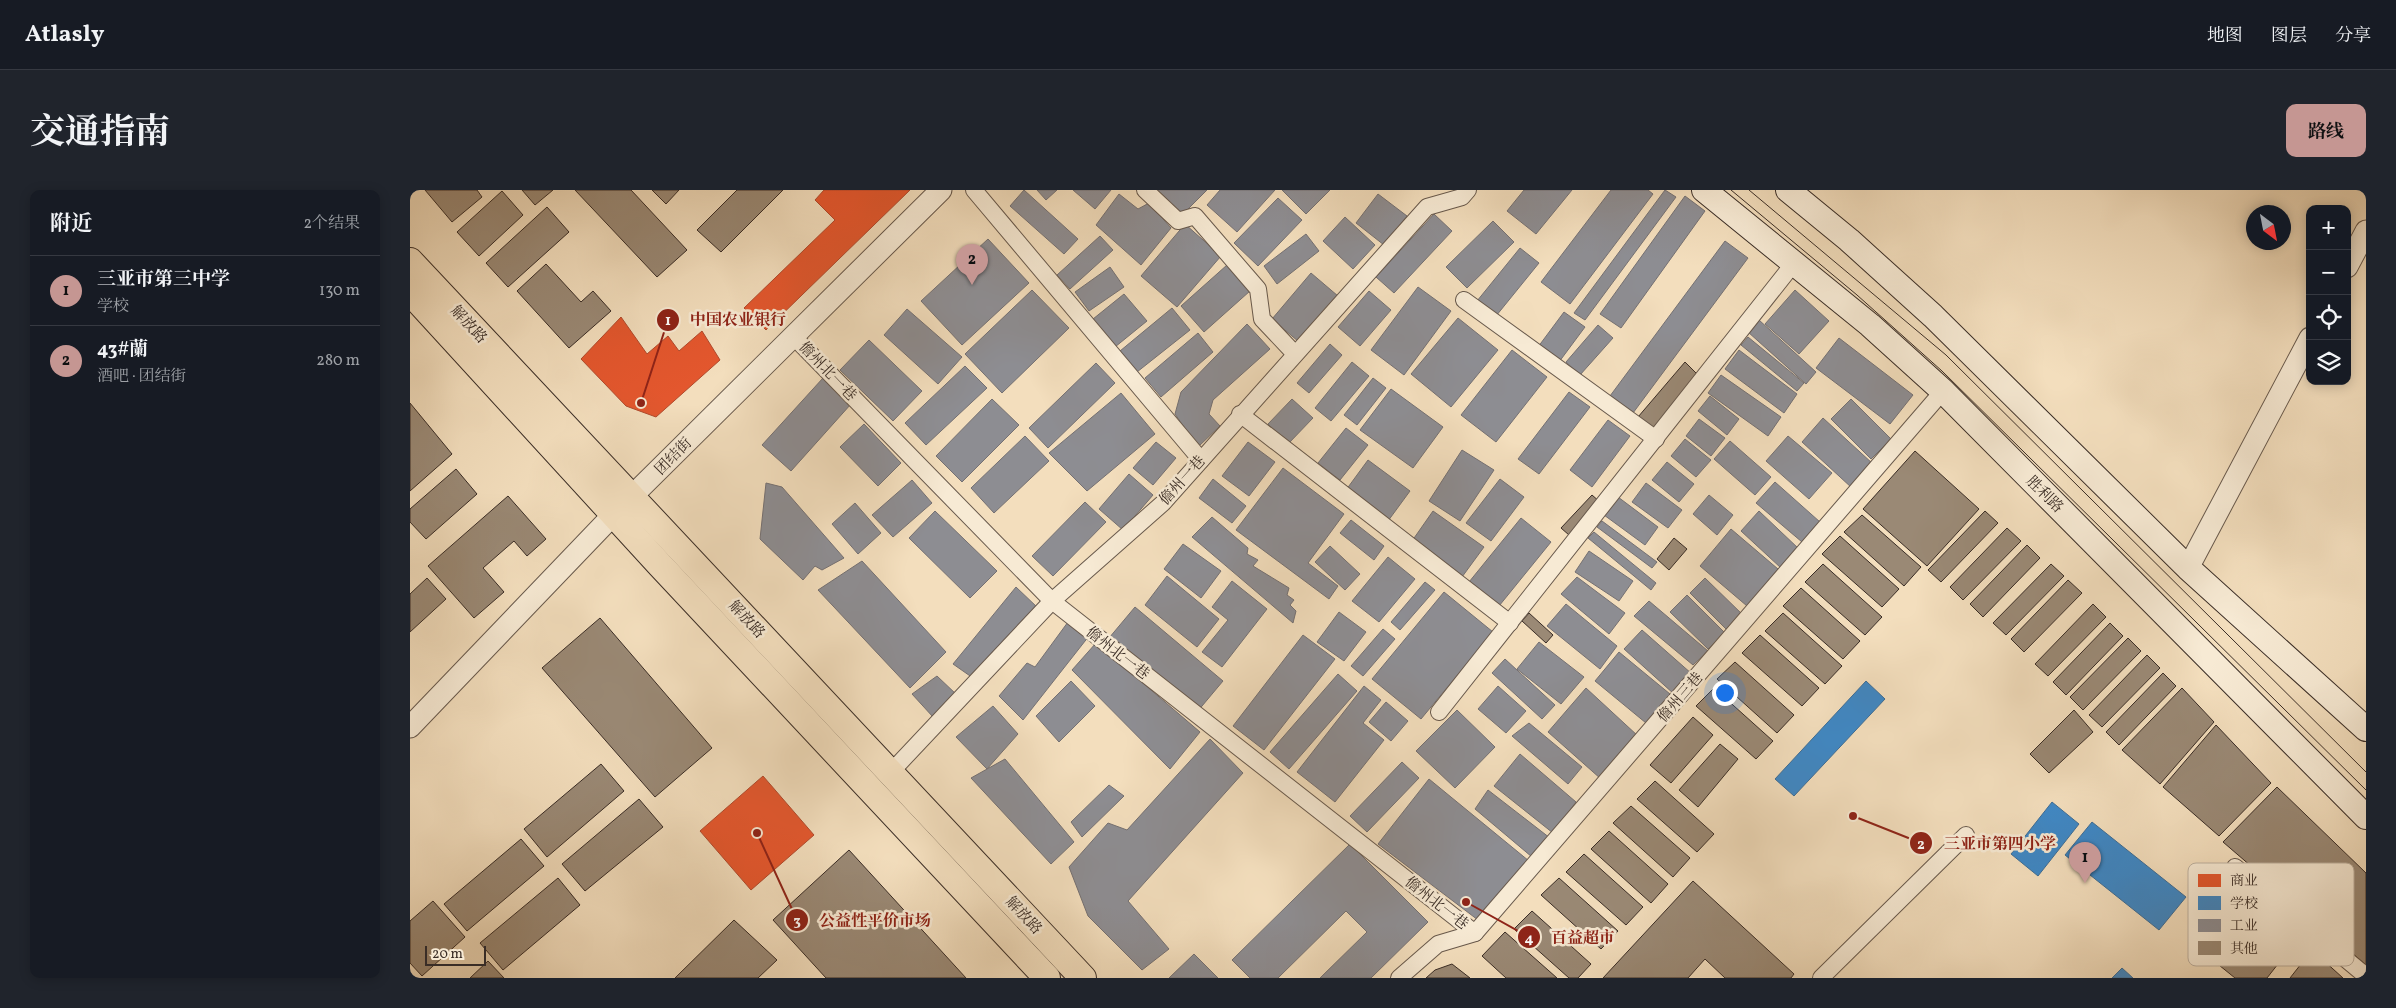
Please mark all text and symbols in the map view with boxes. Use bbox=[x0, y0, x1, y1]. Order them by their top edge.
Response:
text: Atlasly bbox=[25, 18, 104, 52]
text: 地图 bbox=[2207, 24, 2243, 49]
text: 图层 bbox=[2271, 24, 2307, 49]
text: 分享 bbox=[2335, 24, 2371, 49]
button: 路线 bbox=[2286, 104, 2366, 157]
text: 交通指南 bbox=[30, 110, 170, 158]
north arrow bbox=[2246, 205, 2291, 250]
map controls bbox=[2306, 205, 2351, 385]
button: + bbox=[2306, 205, 2351, 250]
text: 附近 bbox=[50, 210, 92, 239]
text: 2个结果 bbox=[303, 213, 360, 235]
pin: 2 bbox=[956, 244, 988, 285]
button: − bbox=[2306, 250, 2351, 295]
text: 三亚市第三中学 bbox=[97, 267, 230, 293]
text: 1 bbox=[63, 280, 69, 302]
text: 130 m bbox=[319, 280, 360, 302]
button: locate bbox=[2306, 295, 2351, 340]
text: 学校 bbox=[97, 296, 129, 318]
street label: 解放路 bbox=[445, 301, 491, 349]
callout: 中国农业银行 bbox=[655, 304, 796, 335]
text: 中国农业银行 bbox=[690, 310, 786, 332]
text: 1 bbox=[665, 311, 671, 332]
text: 43#蘭 bbox=[97, 337, 148, 363]
street label: 儋州北一巷 bbox=[793, 338, 861, 406]
button: layers bbox=[2306, 340, 2351, 385]
text: 2 bbox=[62, 350, 70, 372]
text: 280 m bbox=[316, 350, 360, 372]
text: 酒吧 · 团结街 bbox=[97, 366, 187, 388]
street label: 团结街 bbox=[651, 434, 697, 480]
street label: 儋州一巷 bbox=[1155, 452, 1211, 510]
street label: 胜利路 bbox=[2021, 472, 2067, 518]
street label: 解放路 bbox=[723, 596, 769, 644]
street label: 儋州北一巷 bbox=[1081, 623, 1153, 686]
street label: 儋州三巷 bbox=[1654, 668, 1709, 728]
your location bbox=[1712, 680, 1738, 706]
callout: 三亚市第四小学 bbox=[1909, 828, 2066, 859]
text: 三亚市第四小学 bbox=[1944, 834, 2056, 856]
text: 2 bbox=[1917, 835, 1925, 856]
pin: 1 bbox=[2069, 842, 2101, 883]
legend bbox=[2188, 863, 2354, 966]
text: 商业 bbox=[2230, 872, 2258, 891]
street label: 儋州北一巷 bbox=[1400, 873, 1472, 936]
street label: 解放路 bbox=[1000, 892, 1046, 940]
text: 学校 bbox=[2230, 895, 2258, 914]
callout: 公益性平价市场 bbox=[784, 904, 941, 935]
text: 3 bbox=[793, 911, 801, 932]
text: 公益性平价市场 bbox=[819, 911, 931, 933]
text: 工业 bbox=[2230, 917, 2258, 936]
callout: 百益超市 bbox=[1516, 922, 1625, 953]
text: 百益超市 bbox=[1551, 928, 1615, 950]
text: 4 bbox=[1524, 929, 1534, 950]
text: 其他 bbox=[2230, 940, 2258, 959]
scale bar bbox=[425, 943, 486, 966]
text: 20 m bbox=[432, 945, 463, 964]

